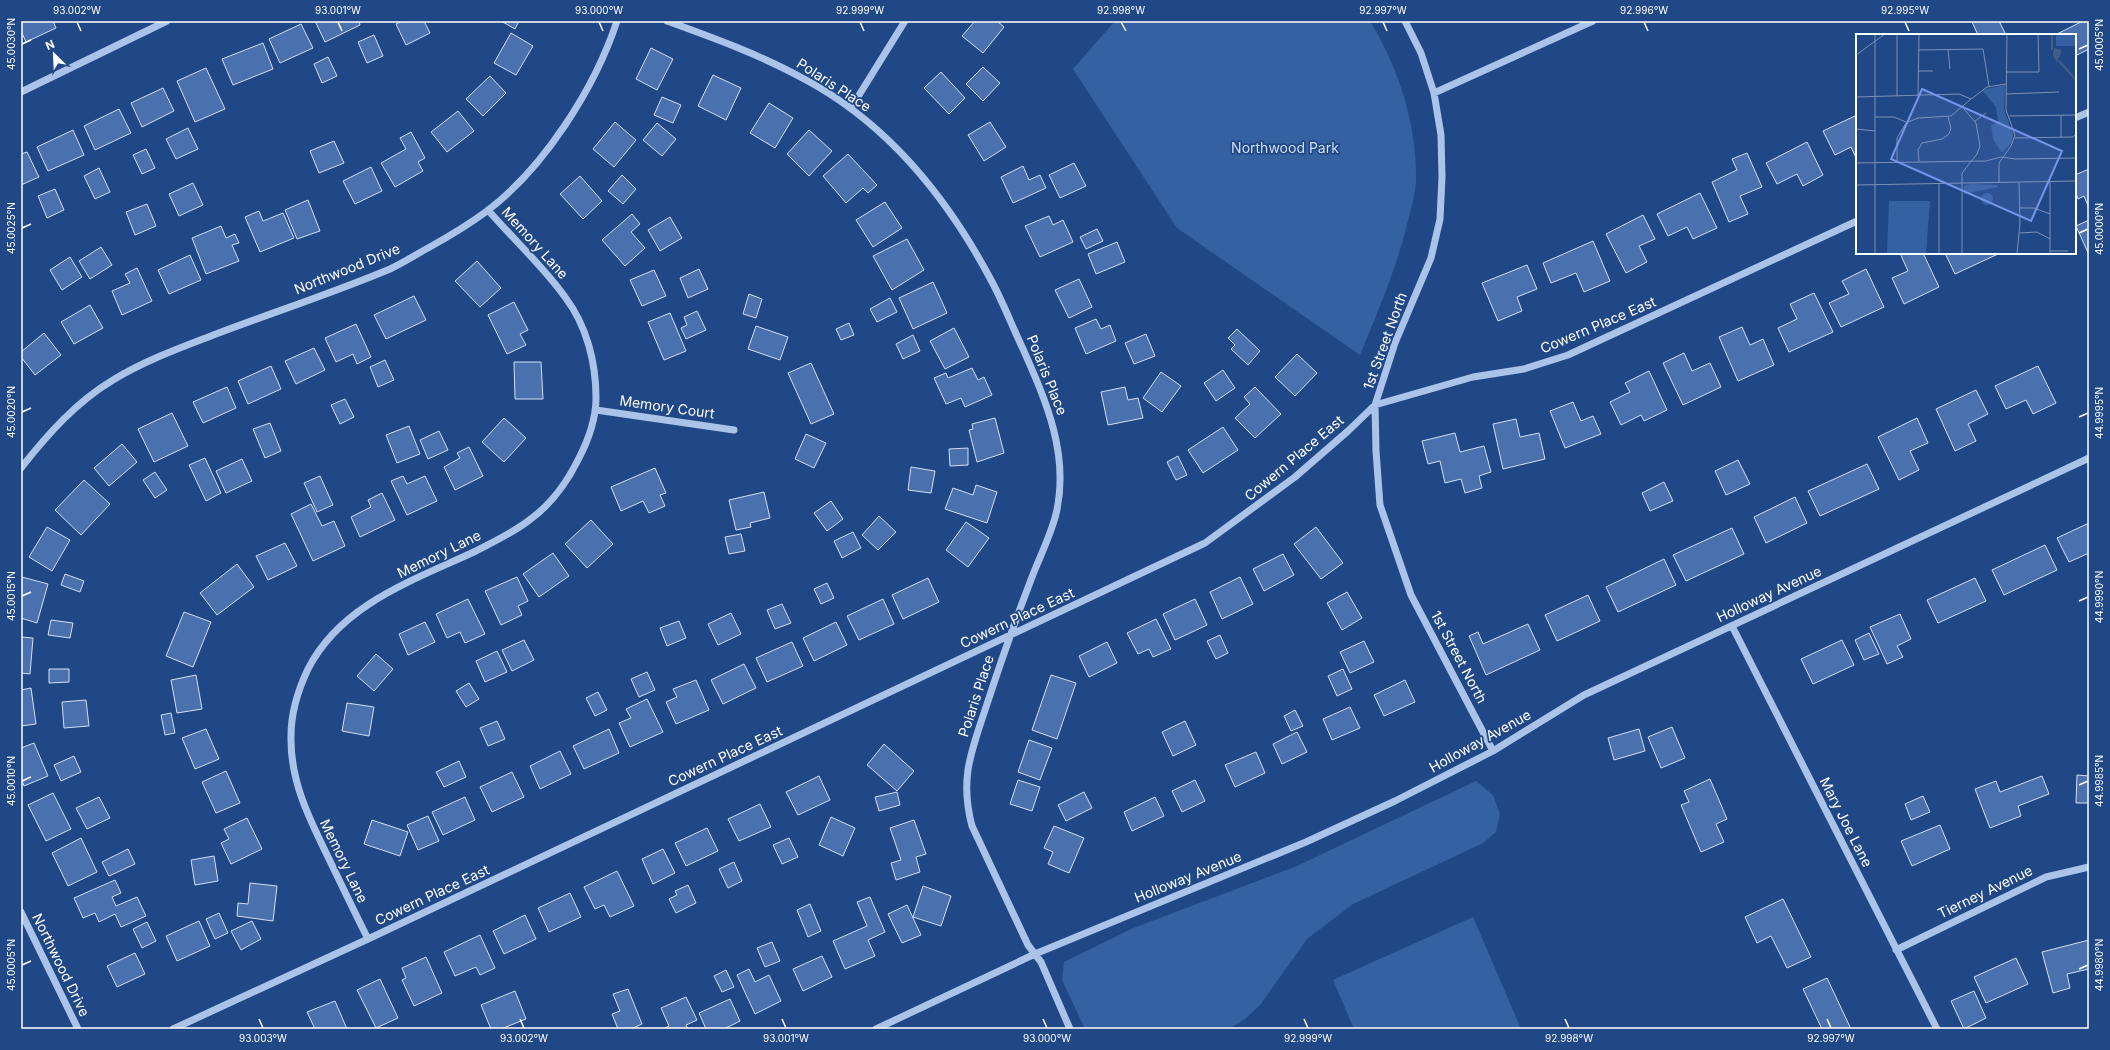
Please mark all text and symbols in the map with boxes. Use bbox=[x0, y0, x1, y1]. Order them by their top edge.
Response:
text: 93.002°W bbox=[53, 4, 101, 16]
text: 93.001°W bbox=[315, 4, 361, 16]
text: 93.000°W bbox=[575, 4, 623, 16]
text: 92.999°W bbox=[836, 4, 884, 16]
text: 92.998°W bbox=[1097, 4, 1145, 16]
text: 92.997°W bbox=[1359, 4, 1407, 16]
text: 92.996°W bbox=[1620, 4, 1668, 16]
text: 92.995°W bbox=[1881, 4, 1929, 16]
text: 45.0030°N bbox=[5, 18, 17, 70]
text: 45.0005°N bbox=[2093, 19, 2105, 71]
north arrow bbox=[34, 34, 74, 74]
inset map bbox=[1856, 34, 2076, 254]
text: N bbox=[43, 37, 57, 53]
street label: Polaris Place bbox=[794, 54, 875, 115]
park label: Northwood Park bbox=[1231, 139, 1339, 156]
text: 45.0025°N bbox=[5, 202, 17, 254]
street label: Memory Lane bbox=[499, 203, 572, 282]
text: 45.0000°N bbox=[2093, 203, 2105, 255]
street label: Northwood Drive bbox=[291, 240, 402, 297]
street label: 1st Street North bbox=[1359, 290, 1410, 392]
street label: Cowern Place East bbox=[1537, 292, 1659, 357]
street label: Polaris Place bbox=[1024, 332, 1071, 417]
text: 45.0020°N bbox=[5, 386, 17, 438]
text: 44.9995°N bbox=[2093, 387, 2105, 439]
street label: Memory Court bbox=[618, 391, 716, 422]
street label: Cowern Place East bbox=[1241, 411, 1347, 504]
street label: Memory Lane bbox=[394, 526, 483, 581]
street label: Holloway Avenue bbox=[1714, 562, 1824, 625]
text: 45.0015°N bbox=[5, 571, 17, 621]
text: 44.9990°N bbox=[2093, 571, 2105, 623]
street label: Cowern Place East bbox=[957, 583, 1077, 651]
street label: 1st Street North bbox=[1428, 608, 1491, 706]
street label: Polaris Place bbox=[954, 653, 997, 739]
street label: Holloway Avenue bbox=[1426, 706, 1534, 776]
street label: Cowern Place East bbox=[665, 721, 785, 789]
text: 44.9985°N bbox=[2093, 755, 2105, 807]
text: 45.0010°N bbox=[5, 756, 17, 806]
street label: Mary Joe Lane bbox=[1817, 774, 1876, 870]
street label: Memory Lane bbox=[317, 816, 372, 905]
street label: Holloway Avenue bbox=[1132, 847, 1244, 906]
street label: Cowern Place East bbox=[372, 860, 492, 928]
street label: Tierney Avenue bbox=[1935, 861, 2035, 922]
street label: Northwood Drive bbox=[29, 910, 94, 1019]
text: 45.0005°N bbox=[5, 939, 17, 991]
text: 44.9980°N bbox=[2093, 939, 2105, 991]
text: 93.003°W bbox=[239, 1032, 287, 1044]
text: 93.002°W bbox=[500, 1032, 548, 1044]
text: 93.001°W bbox=[763, 1032, 809, 1044]
text: 93.000°W bbox=[1023, 1032, 1071, 1044]
text: 92.999°W bbox=[1284, 1032, 1332, 1044]
text: 92.998°W bbox=[1545, 1032, 1593, 1044]
text: 92.997°W bbox=[1807, 1032, 1855, 1044]

